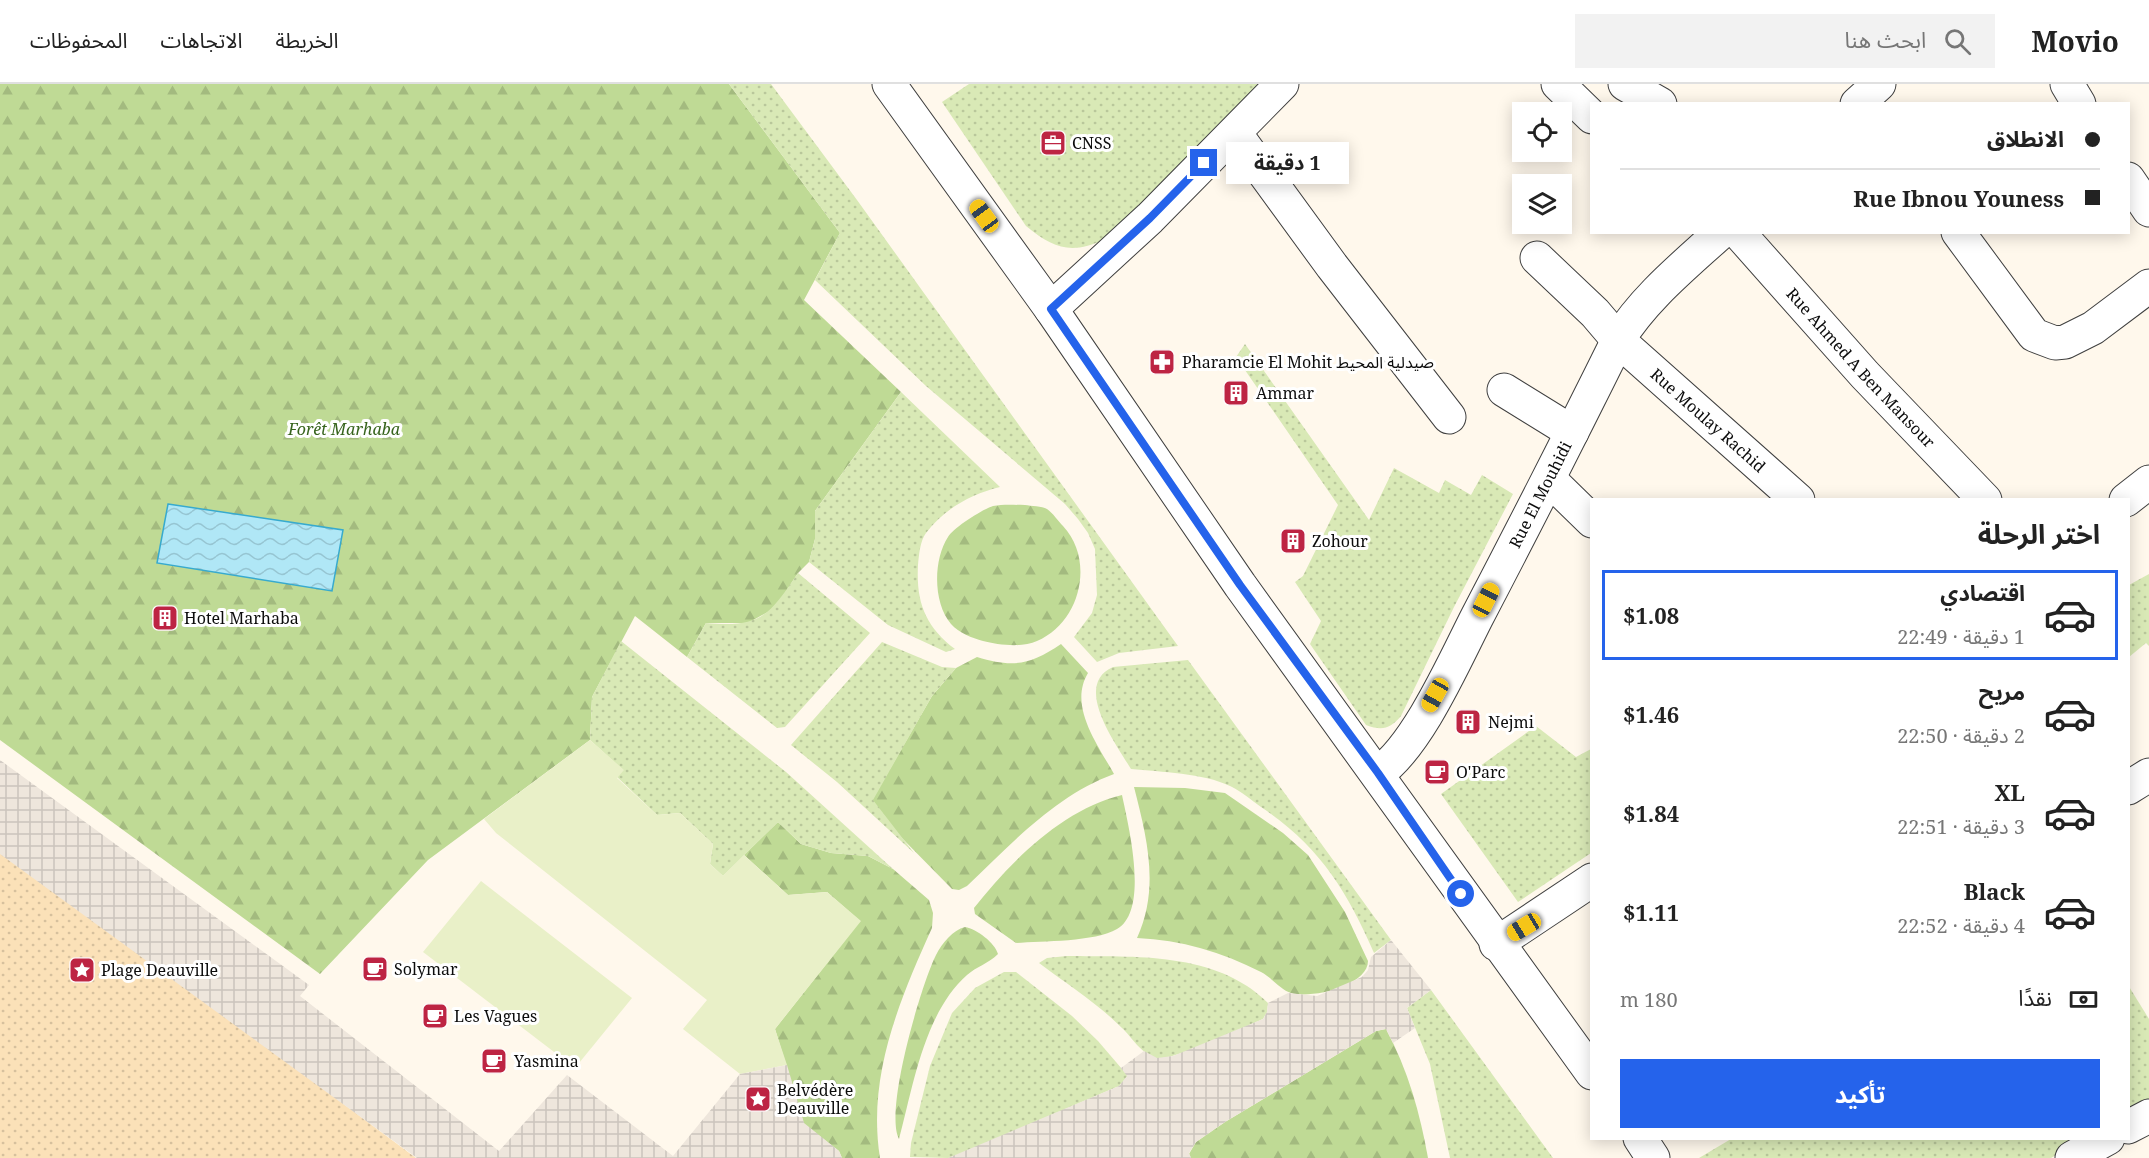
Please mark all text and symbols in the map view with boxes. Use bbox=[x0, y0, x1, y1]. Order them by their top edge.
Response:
search box bbox=[1575, 14, 1995, 68]
text: Movio bbox=[2031, 22, 2119, 60]
text: ابحث هنا bbox=[1845, 24, 1926, 54]
icon: search bbox=[1941, 25, 1974, 58]
text: المحفوظات bbox=[30, 26, 127, 54]
text: الاتجاهات bbox=[160, 26, 242, 54]
text: الخريطة bbox=[275, 26, 338, 54]
map controls bbox=[1512, 102, 1572, 234]
button: locate bbox=[1512, 102, 1572, 162]
text: الانطلاق bbox=[1987, 123, 2064, 153]
office icon: CNSS bbox=[1038, 128, 1068, 158]
place label: CNSS bbox=[1072, 132, 1111, 154]
callout: 1 دقيقة bbox=[1225, 142, 1348, 184]
route end bbox=[1190, 149, 1217, 176]
text: 1 دقيقة bbox=[1254, 149, 1321, 176]
button: layers bbox=[1512, 174, 1572, 234]
text: Rue Ibnou Youness bbox=[1853, 183, 2064, 213]
car bbox=[966, 196, 1002, 236]
street label: Rue Ahmed A Ben Mansour bbox=[1782, 283, 1940, 453]
pharmacy icon: Pharamcie El Mohit صيدلية المحيط bbox=[1147, 347, 1177, 377]
place label: Pharamcie El Mohit صيدلية المحيط bbox=[1182, 351, 1434, 373]
street label: Rue Moulay Rachid bbox=[1646, 363, 1771, 477]
building icon: Ammar bbox=[1221, 378, 1251, 408]
place label: Ammar bbox=[1256, 382, 1315, 404]
park label: Forêt Marhaba bbox=[287, 418, 401, 440]
street label: Rue El Mouhidi bbox=[1504, 437, 1577, 552]
text: اختر الرحلة bbox=[1978, 515, 2100, 552]
building icon: Zohour bbox=[1278, 526, 1308, 556]
place label: Zohour bbox=[1312, 530, 1368, 552]
text: اقتصادي bbox=[1940, 577, 2025, 607]
car bbox=[1470, 580, 1502, 620]
icon: car bbox=[2043, 588, 2097, 642]
text: $1.08 bbox=[1623, 600, 1679, 630]
building icon: Hotel Marhaba bbox=[150, 603, 180, 633]
place label: Hotel Marhaba bbox=[184, 607, 299, 629]
text: 1 دقيقة · 22:49 bbox=[1897, 623, 2025, 650]
car bbox=[1418, 675, 1452, 715]
text: مريح bbox=[1979, 676, 2025, 706]
icon: car bbox=[2043, 687, 2097, 741]
text: $1.46 bbox=[1623, 699, 1679, 729]
building icon: Nejmi bbox=[1453, 707, 1483, 737]
place label: Nejmi bbox=[1488, 711, 1534, 733]
text: 2 دقيقة · 22:50 bbox=[1897, 722, 2025, 749]
cafe icon: O'Parc bbox=[1422, 757, 1452, 787]
place label: O'Parc bbox=[1456, 761, 1506, 783]
text: XL bbox=[1994, 777, 2025, 807]
icon: car bbox=[2043, 786, 2097, 840]
text: $1.84 bbox=[1623, 798, 1679, 828]
text: 3 دقيقة · 22:51 bbox=[1897, 813, 2025, 840]
text: Black bbox=[1964, 876, 2025, 906]
route start bbox=[1447, 880, 1474, 907]
icon: car bbox=[2043, 885, 2097, 939]
text: $1.11 bbox=[1623, 897, 1679, 927]
car bbox=[1504, 910, 1544, 944]
text: 4 دقيقة · 22:52 bbox=[1897, 912, 2025, 939]
cafe icon: Solymar bbox=[360, 954, 390, 984]
place icon: Plage Deauville bbox=[67, 955, 97, 985]
place label: Solymar bbox=[394, 958, 458, 980]
place label: Plage Deauville bbox=[101, 959, 218, 981]
text: نقدًا bbox=[2018, 982, 2052, 1012]
icon: cash bbox=[2067, 983, 2100, 1016]
text: 180 m bbox=[1620, 986, 1678, 1013]
cafe icon: Les Vagues bbox=[420, 1001, 450, 1031]
place label: Les Vagues bbox=[454, 1005, 537, 1027]
cafe icon: Yasmina bbox=[479, 1046, 509, 1076]
place label: Yasmina bbox=[513, 1050, 579, 1072]
button: تأكيد bbox=[1620, 1059, 2100, 1128]
place label: Belvédère Deauville bbox=[777, 1079, 853, 1119]
place icon: Belvédère Deauville bbox=[743, 1084, 773, 1114]

